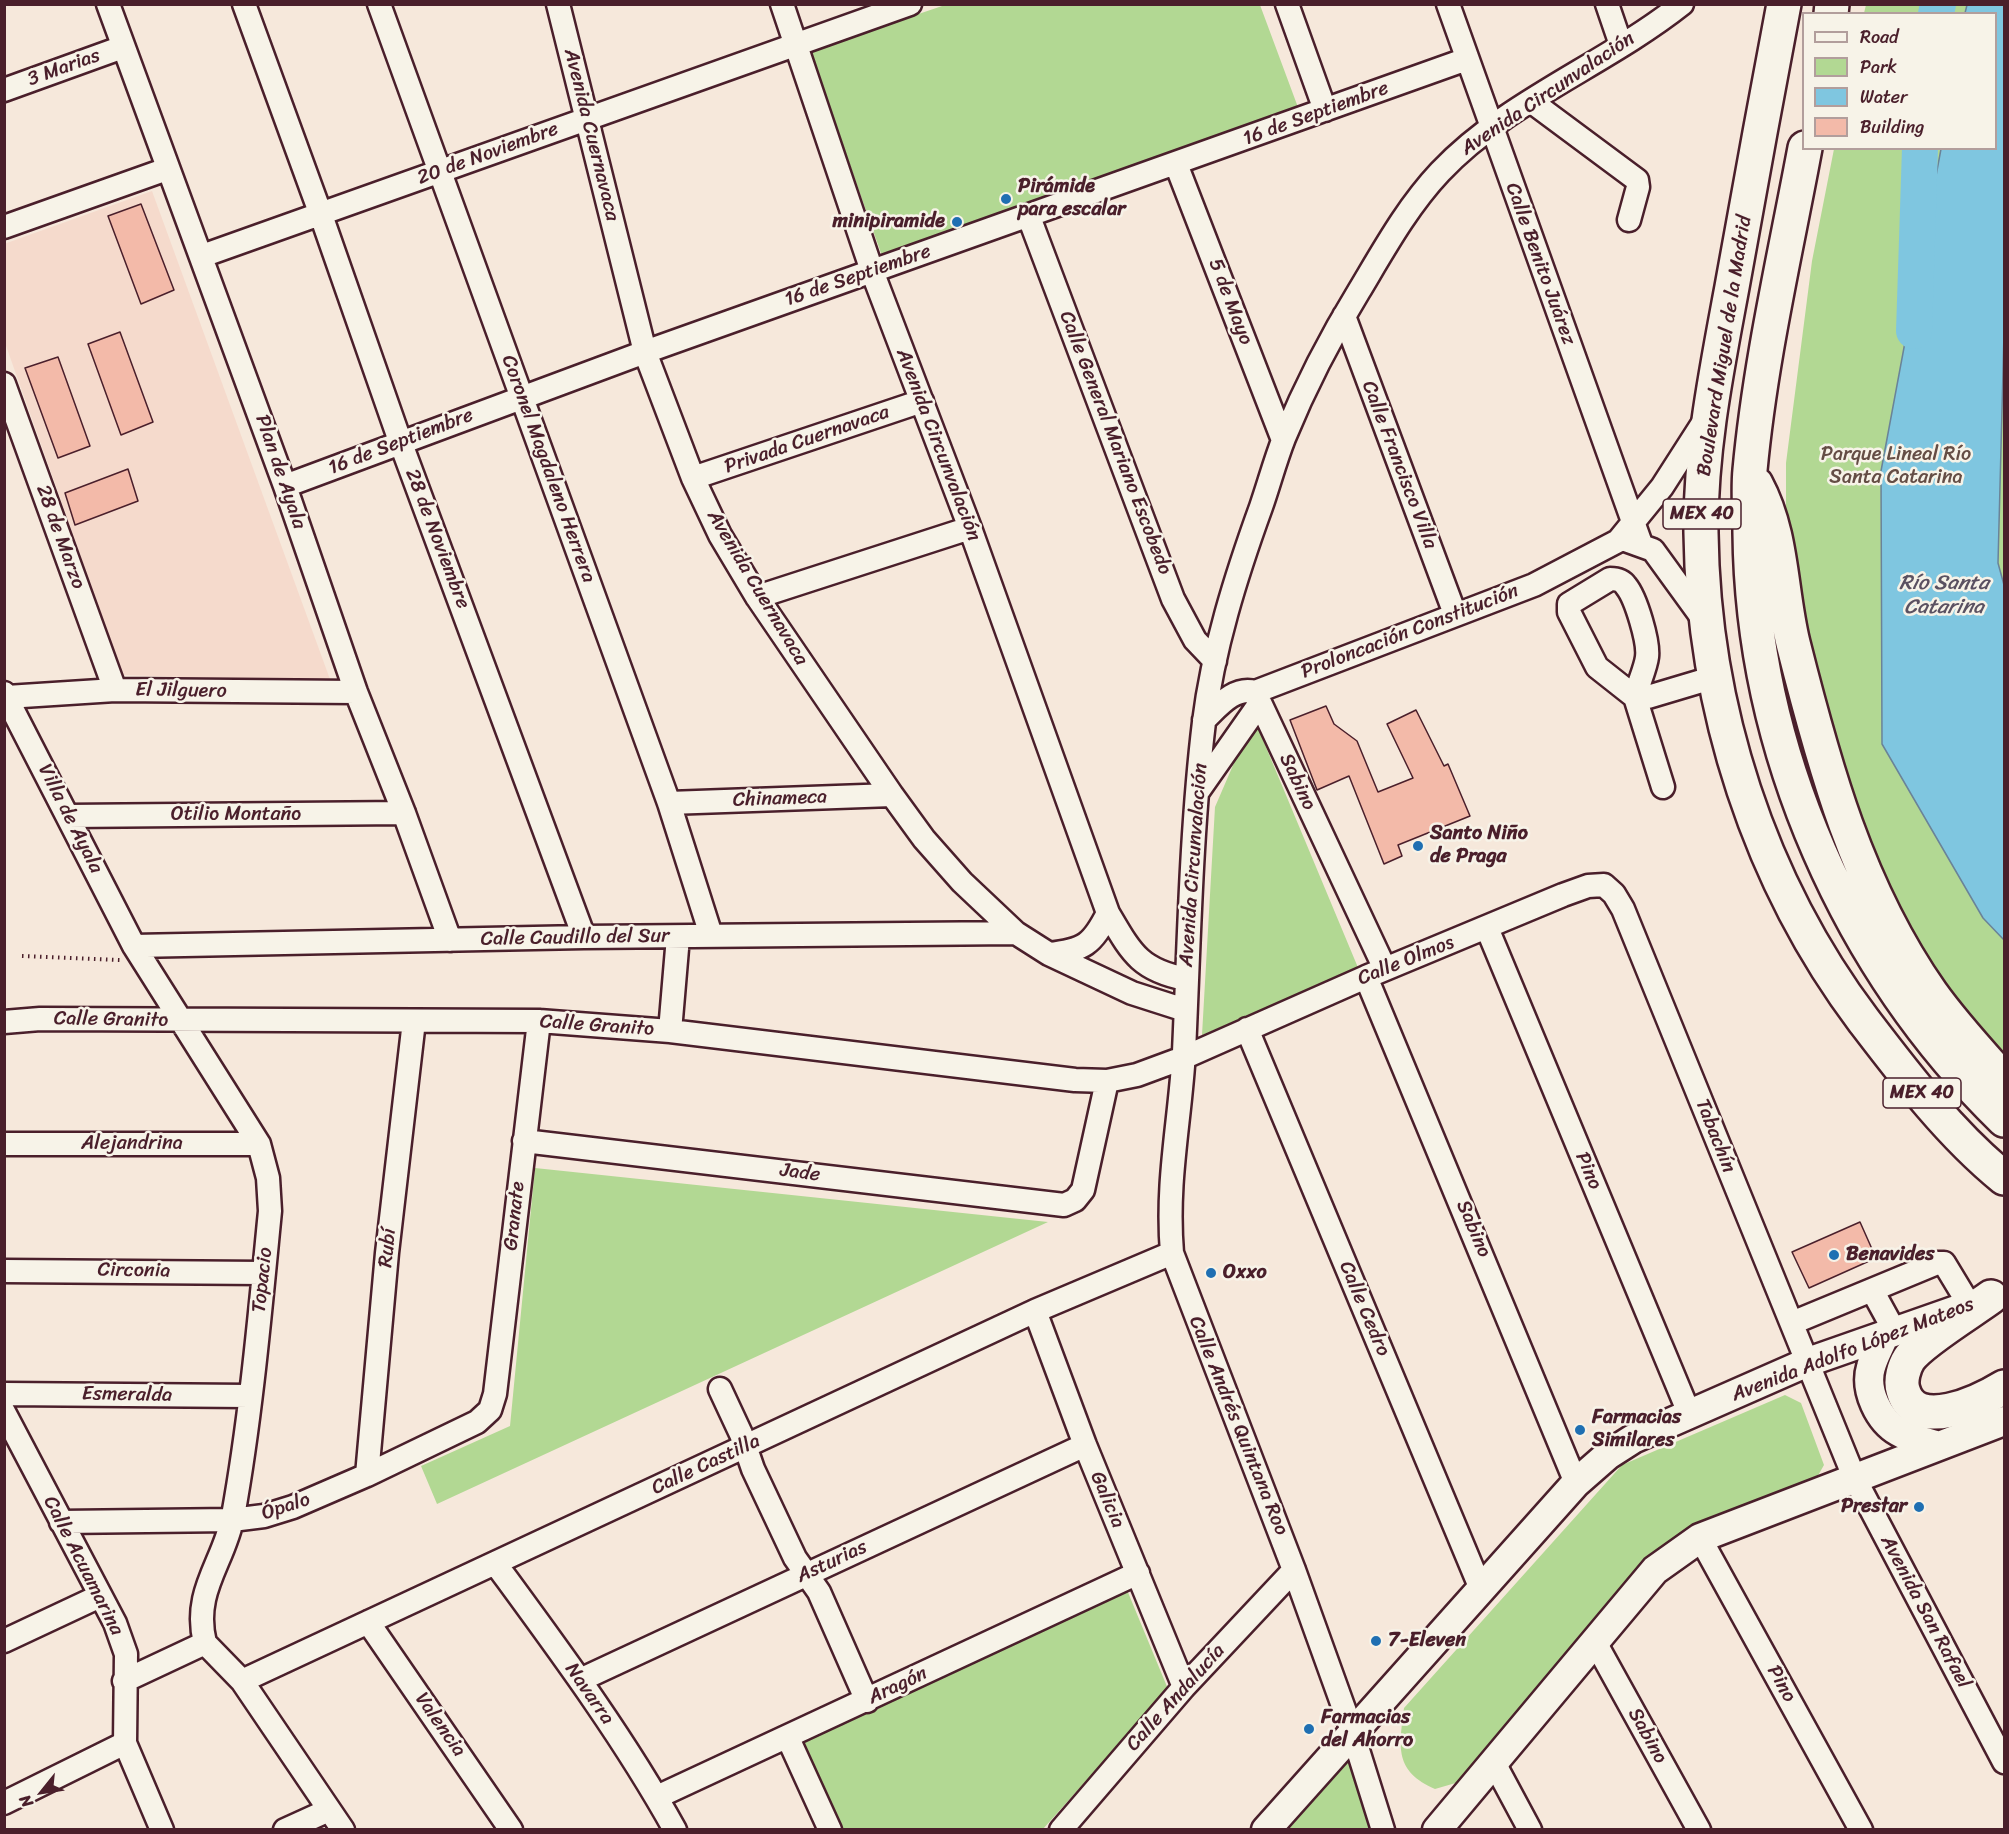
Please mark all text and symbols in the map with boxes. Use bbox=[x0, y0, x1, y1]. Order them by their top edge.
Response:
legend bbox=[1802, 12, 1997, 150]
text: Road bbox=[1860, 21, 1899, 53]
street label: Avenida Circunvalación bbox=[1457, 27, 1639, 161]
street label: 3 Marias bbox=[24, 44, 104, 92]
street label: Avenida Cuernavaca bbox=[558, 46, 624, 224]
text: Park bbox=[1860, 51, 1897, 83]
street label: 16 de Septiembre bbox=[1240, 77, 1392, 151]
text: Water bbox=[1860, 81, 1907, 113]
text: Building bbox=[1860, 111, 1924, 143]
street label: 20 de Noviembre bbox=[414, 117, 562, 191]
place label: Pirámide para escalar bbox=[1018, 175, 1125, 222]
street label: Calle Benito Juárez bbox=[1500, 180, 1580, 348]
marker: Pirámide para escalar bbox=[999, 192, 1013, 206]
place label: minipiramide bbox=[832, 210, 945, 234]
street label: Boulevard Miguel de la Madrid bbox=[1693, 214, 1757, 478]
marker: minipiramide bbox=[950, 215, 964, 229]
street label: 16 de Septiembre bbox=[782, 240, 934, 312]
street label: 5 de Mayo bbox=[1203, 256, 1257, 348]
street label: Calle General Mariano Escobedo bbox=[1054, 308, 1176, 578]
street label: Avenida Circunvalación bbox=[890, 345, 986, 545]
street label: Coronel Magdaleno Herrera bbox=[496, 352, 600, 586]
street label: Calle Francisco Villa bbox=[1356, 378, 1442, 552]
street label: Privada Cuernavaca bbox=[721, 401, 893, 479]
street label: 16 de Septiembre bbox=[325, 403, 477, 481]
street label: Plan de Ayala bbox=[249, 412, 311, 532]
park label: Parque Lineal Río Santa Catarina bbox=[1821, 443, 1971, 490]
street label: 28 de Noviembre bbox=[399, 466, 475, 612]
street label: 28 de Marzo bbox=[30, 482, 90, 592]
road number: MEX 40 bbox=[1663, 499, 1741, 529]
street label: Avenida Cuernavaca bbox=[701, 506, 813, 670]
water label: Río Santa Catarina bbox=[1899, 571, 1989, 621]
street label: Proloncación Constitución bbox=[1298, 579, 1522, 685]
street label: El Jilguero bbox=[135, 678, 227, 704]
street label: Sabino bbox=[1273, 750, 1321, 814]
street label: Villa de Ayala bbox=[32, 760, 108, 878]
street label: Avenida Circunvalación bbox=[1175, 762, 1213, 968]
street label: Chinameca bbox=[732, 785, 828, 813]
street label: Otilio Montaño bbox=[171, 803, 301, 827]
place label: Santo Niño de Praga bbox=[1430, 822, 1528, 869]
marker: Santo Niño de Praga bbox=[1411, 839, 1425, 853]
street label: Calle Caudillo del Sur bbox=[480, 924, 670, 952]
street label: Calle Olmos bbox=[1354, 931, 1458, 991]
street label: Calle Granito bbox=[54, 1007, 168, 1033]
street label: Calle Granito bbox=[539, 1010, 655, 1042]
road number: MEX 40 bbox=[1883, 1078, 1961, 1108]
street label: Tabachín bbox=[1689, 1096, 1741, 1176]
street label: Alejandrina bbox=[81, 1132, 183, 1156]
street label: Pino bbox=[1569, 1149, 1607, 1193]
street label: Jade bbox=[779, 1159, 821, 1187]
street label: Granate bbox=[499, 1180, 531, 1252]
street label: Sabino bbox=[1450, 1197, 1496, 1261]
street label: Rubí bbox=[374, 1227, 402, 1269]
place label: Benavides bbox=[1846, 1243, 1935, 1267]
street label: Topacio bbox=[248, 1246, 278, 1314]
marker: Benavides bbox=[1827, 1248, 1841, 1262]
street label: Circonia bbox=[97, 1258, 171, 1284]
street label: Calle Cedro bbox=[1333, 1258, 1395, 1360]
place label: Oxxo bbox=[1223, 1261, 1267, 1285]
marker: Oxxo bbox=[1204, 1266, 1218, 1280]
street label: Avenida Adolfo López Mateos bbox=[1728, 1293, 1978, 1407]
street label: Calle Andrés Quintana Roo bbox=[1183, 1313, 1293, 1539]
street label: Esmeralda bbox=[82, 1382, 172, 1408]
place label: Farmacias Similares bbox=[1592, 1406, 1681, 1453]
marker: Farmacias Similares bbox=[1573, 1423, 1587, 1437]
street label: Calle Castilla bbox=[648, 1429, 764, 1501]
street label: Galicia bbox=[1084, 1468, 1130, 1532]
street label: Ópalo bbox=[259, 1488, 313, 1526]
street label: Calle Acuamarina bbox=[38, 1492, 128, 1640]
place label: Prestar bbox=[1841, 1495, 1907, 1519]
marker: Prestar bbox=[1912, 1500, 1926, 1514]
street label: Avenida San Rafael bbox=[1875, 1531, 1975, 1693]
street label: Asturias bbox=[793, 1535, 871, 1589]
place label: 7-Eleven bbox=[1388, 1629, 1466, 1653]
marker: 7-Eleven bbox=[1369, 1634, 1383, 1648]
street label: Calle Andalucía bbox=[1122, 1639, 1230, 1757]
street label: Navarra bbox=[559, 1659, 619, 1729]
street label: Pino bbox=[1761, 1661, 1801, 1707]
street label: Aragón bbox=[865, 1662, 931, 1710]
street label: Valencia bbox=[409, 1688, 471, 1762]
street label: Sabino bbox=[1622, 1704, 1672, 1768]
place label: Farmacias del Ahorro bbox=[1321, 1706, 1413, 1753]
marker: Farmacias del Ahorro bbox=[1302, 1722, 1316, 1736]
north arrow bbox=[12, 1762, 72, 1822]
text: N bbox=[11, 1789, 41, 1813]

